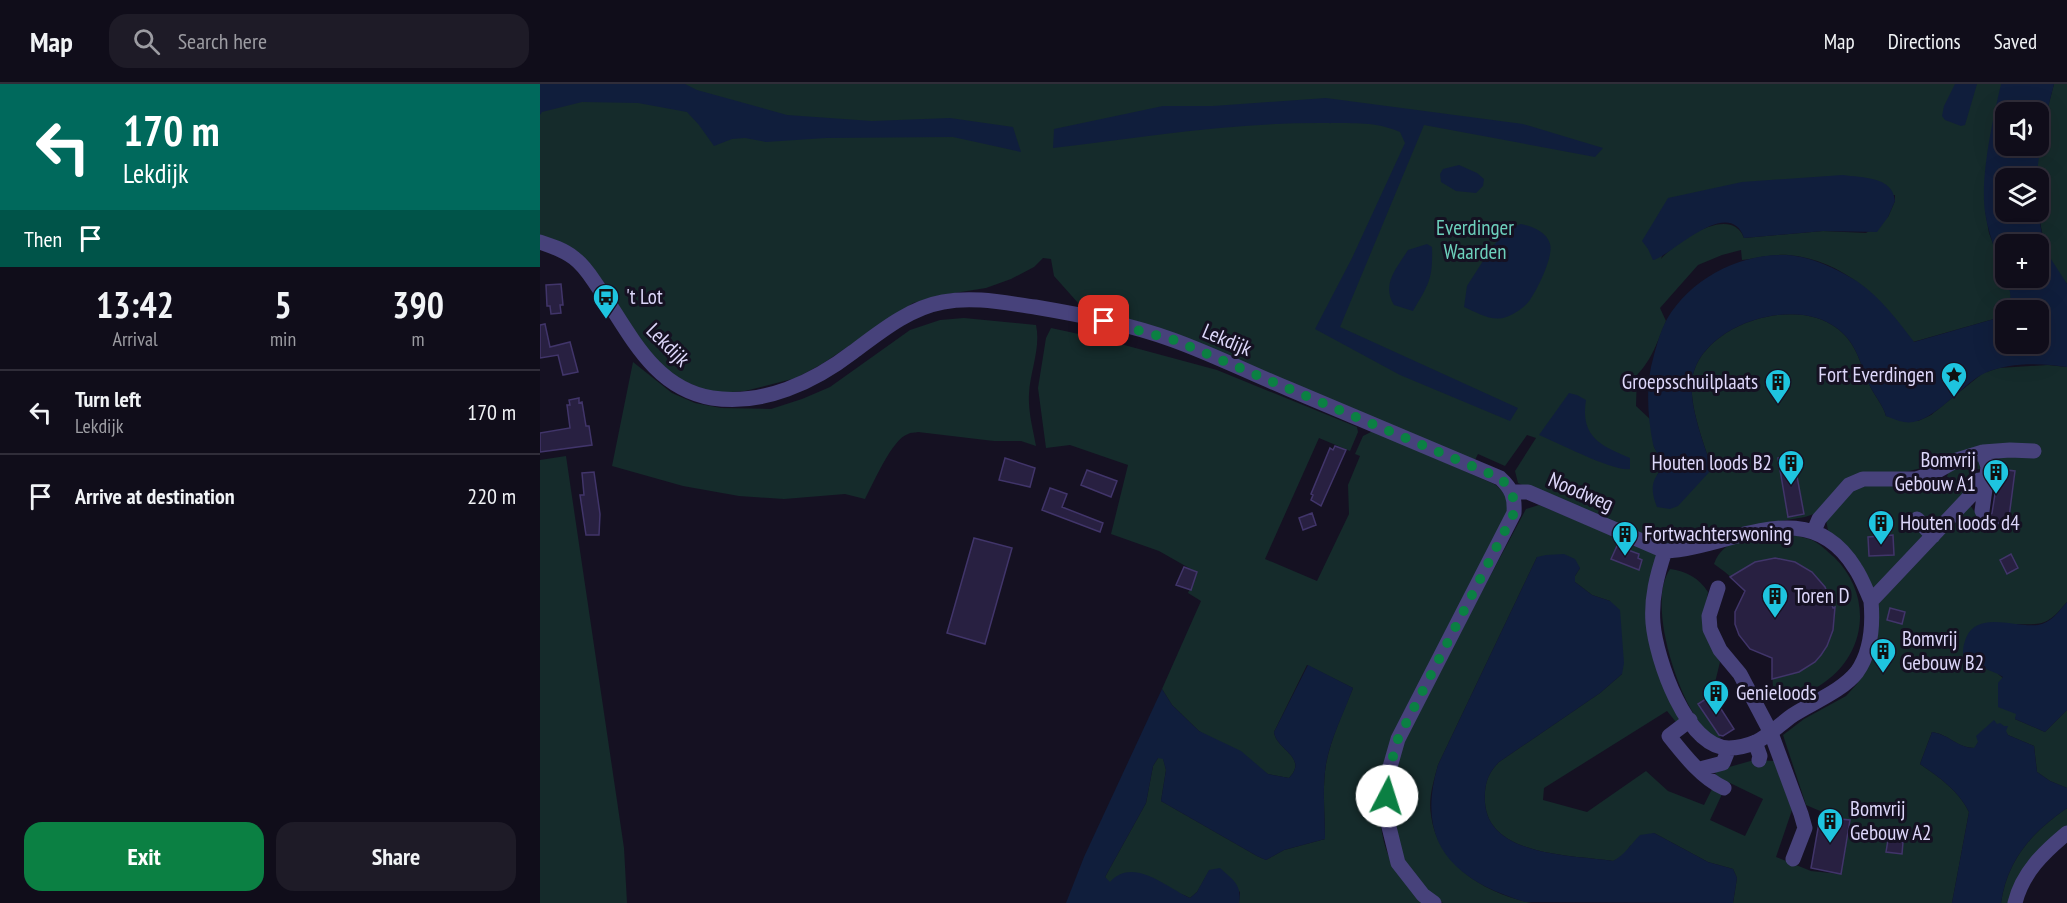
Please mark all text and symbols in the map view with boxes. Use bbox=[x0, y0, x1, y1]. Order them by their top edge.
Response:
search box bbox=[109, 14, 529, 68]
text: Map bbox=[30, 23, 73, 60]
icon: search bbox=[130, 25, 163, 58]
text: Search here bbox=[178, 27, 267, 55]
text: Map bbox=[1824, 28, 1855, 55]
text: Directions bbox=[1888, 28, 1961, 55]
text: Saved bbox=[1994, 28, 2037, 55]
map controls bbox=[1995, 102, 2049, 354]
button: sound bbox=[1995, 102, 2049, 156]
text: 170 m bbox=[123, 103, 220, 158]
icon: left bbox=[24, 108, 102, 186]
text: Lekdijk bbox=[123, 156, 188, 190]
button: layers bbox=[1995, 168, 2049, 222]
park label: Everdinger Waarden bbox=[1436, 214, 1514, 265]
icon: arrive bbox=[74, 222, 107, 255]
text: Then bbox=[24, 225, 62, 253]
button: + bbox=[1995, 234, 2049, 288]
text: 13:42 bbox=[96, 281, 174, 328]
text: 5 bbox=[274, 281, 292, 328]
text: 390 bbox=[392, 281, 444, 328]
bus stop icon: 't Lot bbox=[591, 282, 621, 320]
place label: 't Lot bbox=[626, 283, 663, 310]
pin bbox=[1078, 295, 1129, 346]
button: − bbox=[1995, 300, 2049, 354]
icon: arrive bbox=[1087, 304, 1120, 337]
street label: Lekdijk bbox=[641, 317, 696, 372]
street label: Lekdijk bbox=[1198, 317, 1256, 362]
text: Arrival bbox=[112, 326, 158, 352]
text: min bbox=[270, 326, 296, 352]
text: m bbox=[412, 326, 425, 352]
place icon: Fort Everdingen bbox=[1939, 360, 1969, 398]
place label: Fort Everdingen bbox=[1818, 361, 1934, 388]
building icon: Groepsschuilplaats bbox=[1763, 367, 1793, 405]
place label: Groepsschuilplaats bbox=[1622, 368, 1758, 395]
text: Turn left bbox=[75, 385, 141, 413]
icon: left bbox=[24, 396, 57, 429]
text: 170 m bbox=[467, 398, 516, 426]
text: Lekdijk bbox=[75, 413, 124, 439]
place label: Bomvrij Gebouw A1 bbox=[1894, 446, 1976, 497]
building icon: Houten loods B2 bbox=[1776, 448, 1806, 486]
place label: Houten loods B2 bbox=[1652, 449, 1772, 476]
building icon: Bomvrij Gebouw A1 bbox=[1981, 457, 2011, 495]
street label: Noodweg bbox=[1544, 466, 1618, 517]
icon: arrive bbox=[24, 480, 57, 513]
text: Arrive at destination bbox=[75, 482, 235, 510]
text: 220 m bbox=[467, 482, 516, 510]
building icon: Houten loods d4 bbox=[1866, 508, 1896, 546]
place label: Houten loods d4 bbox=[1900, 509, 2020, 536]
building icon: Fortwachterswoning bbox=[1610, 519, 1640, 557]
place label: Fortwachterswoning bbox=[1644, 520, 1792, 547]
building icon: Toren D bbox=[1760, 581, 1790, 619]
place label: Toren D bbox=[1794, 582, 1849, 609]
place label: Bomvrij Gebouw B2 bbox=[1902, 625, 1984, 676]
building icon: Bomvrij Gebouw B2 bbox=[1868, 636, 1898, 674]
building icon: Genieloods bbox=[1701, 678, 1731, 716]
place label: Genieloods bbox=[1736, 679, 1817, 706]
position arrow bbox=[1355, 764, 1419, 828]
place label: Bomvrij Gebouw A2 bbox=[1850, 795, 1932, 846]
building icon: Bomvrij Gebouw A2 bbox=[1815, 806, 1845, 844]
button: Exit bbox=[24, 822, 264, 891]
button: Share bbox=[276, 822, 516, 891]

